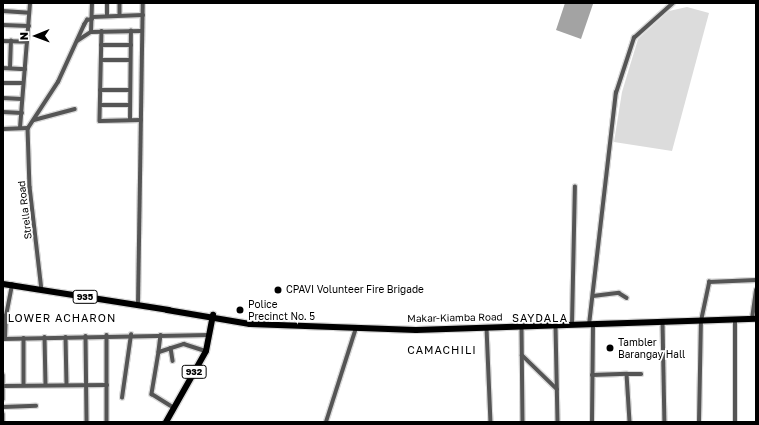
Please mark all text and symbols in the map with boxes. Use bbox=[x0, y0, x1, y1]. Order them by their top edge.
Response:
north arrow bbox=[16, 16, 56, 56]
text: N bbox=[17, 32, 30, 41]
street label: Strella Road bbox=[15, 180, 35, 240]
place label: CPAVI Volunteer Fire Brigade bbox=[286, 284, 424, 296]
marker: CPAVI Volunteer Fire Brigade bbox=[273, 285, 283, 295]
road number: 935 bbox=[72, 290, 98, 304]
place label: Police Precinct No. 5 bbox=[248, 298, 315, 322]
marker: Police Precinct No. 5 bbox=[235, 305, 245, 315]
district label: LOWER ACHARON bbox=[8, 311, 116, 325]
street label: Makar-Kiamba Road bbox=[407, 311, 503, 325]
district label: SAYDALA bbox=[512, 311, 568, 325]
place label: Tambler Barangay Hall bbox=[618, 336, 685, 360]
district label: CAMACHILI bbox=[407, 343, 477, 357]
marker: Tambler Barangay Hall bbox=[605, 343, 615, 353]
road number: 932 bbox=[181, 365, 207, 379]

